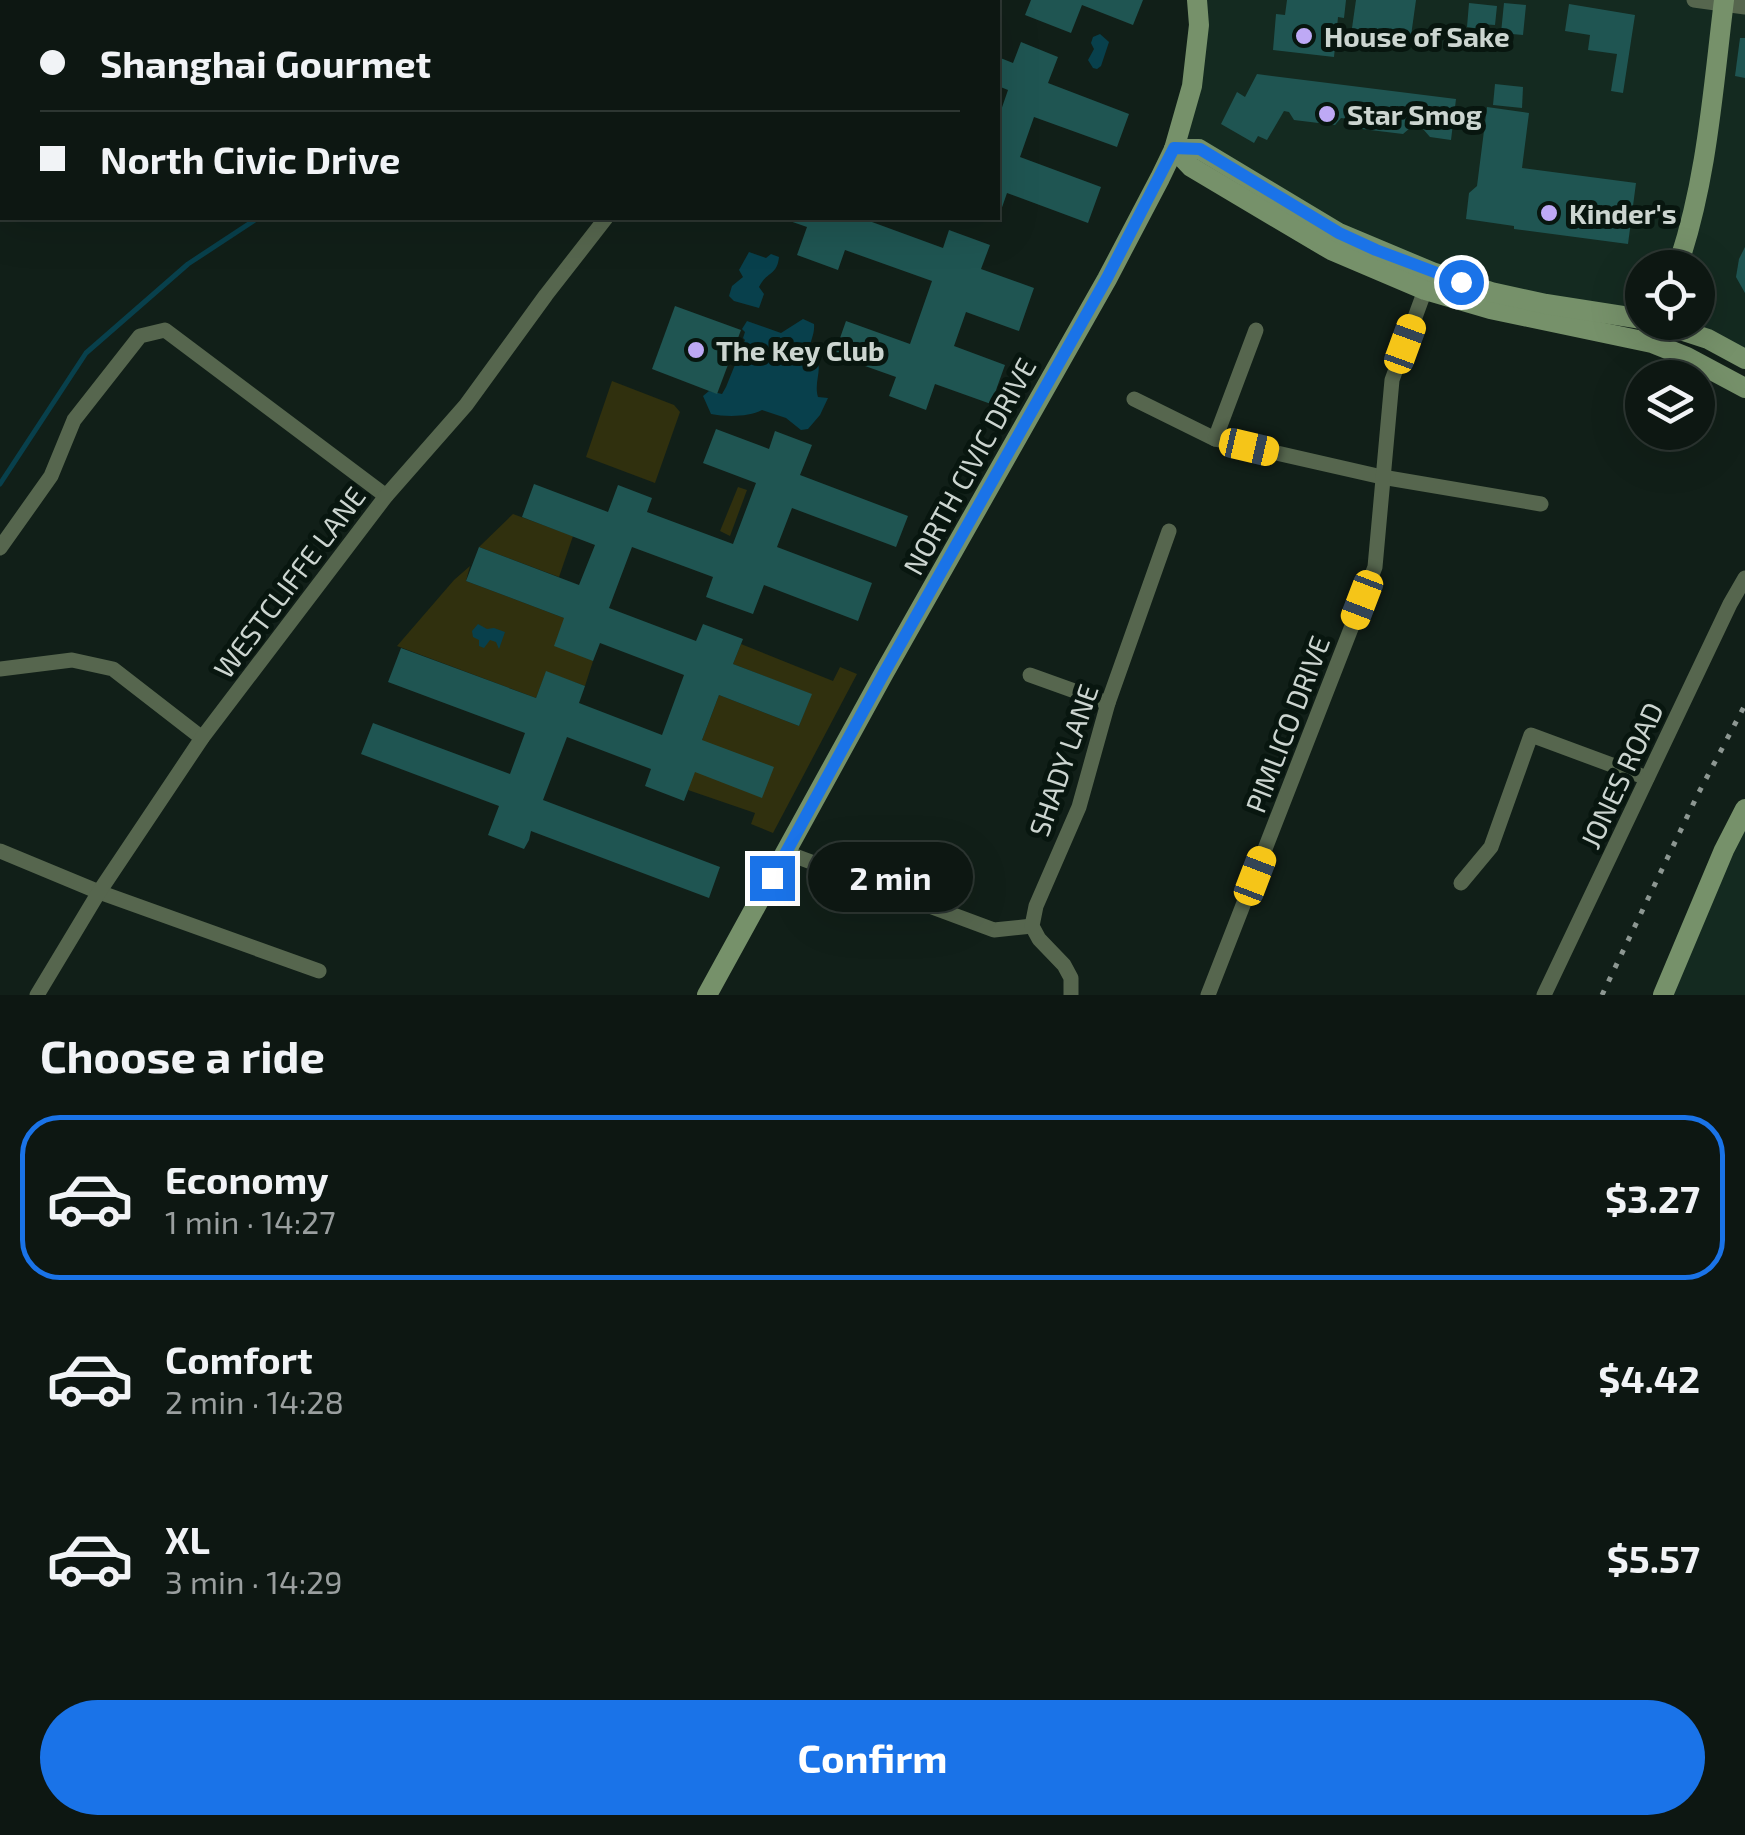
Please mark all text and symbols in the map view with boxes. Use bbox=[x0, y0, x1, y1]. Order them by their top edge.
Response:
place label: House of Sake bbox=[1324, 19, 1510, 53]
marker: House of Sake bbox=[1293, 25, 1315, 47]
text: Shanghai Gourmet bbox=[100, 40, 431, 86]
place label: Star Smog bbox=[1347, 97, 1482, 131]
marker: Star Smog bbox=[1316, 103, 1338, 125]
text: North Civic Drive bbox=[100, 136, 400, 182]
place label: Kinder's bbox=[1569, 196, 1677, 230]
marker: Kinder's bbox=[1538, 202, 1560, 224]
map controls bbox=[1625, 250, 1715, 450]
button: locate bbox=[1625, 250, 1715, 340]
route start bbox=[1439, 260, 1484, 305]
car bbox=[1381, 311, 1429, 377]
place label: The Key Club bbox=[716, 333, 885, 367]
marker: The Key Club bbox=[685, 339, 707, 361]
street label: NORTH CIVIC DRIVE bbox=[895, 352, 1043, 580]
button: layers bbox=[1625, 360, 1715, 450]
car bbox=[1216, 426, 1282, 468]
street label: WESTCLIFFE LANE bbox=[206, 480, 372, 684]
car bbox=[1337, 567, 1387, 633]
street label: PIMLICO DRIVE bbox=[1238, 631, 1336, 817]
street label: SHADY LANE bbox=[1021, 679, 1105, 841]
street label: JONES ROAD bbox=[1572, 696, 1670, 854]
callout: 2 min bbox=[807, 843, 972, 913]
car bbox=[1230, 843, 1280, 909]
route end bbox=[750, 856, 795, 901]
text: 2 min bbox=[850, 858, 931, 896]
text: Choose a ride bbox=[40, 1028, 325, 1082]
icon: car bbox=[45, 1153, 135, 1243]
text: Economy bbox=[165, 1156, 329, 1202]
text: $3.27 bbox=[1605, 1175, 1700, 1221]
text: 1 min · 14:27 bbox=[165, 1202, 336, 1240]
icon: car bbox=[45, 1333, 135, 1423]
text: Comfort bbox=[165, 1336, 313, 1382]
text: $4.42 bbox=[1598, 1355, 1700, 1401]
text: 2 min · 14:28 bbox=[165, 1382, 344, 1420]
icon: car bbox=[45, 1513, 135, 1603]
text: XL bbox=[165, 1516, 210, 1562]
text: $5.57 bbox=[1607, 1535, 1700, 1581]
text: 3 min · 14:29 bbox=[165, 1562, 343, 1600]
button: Confirm bbox=[40, 1700, 1705, 1815]

